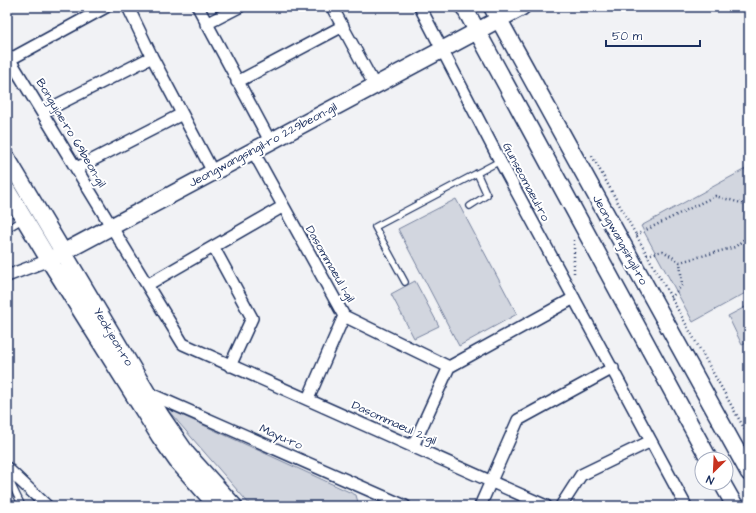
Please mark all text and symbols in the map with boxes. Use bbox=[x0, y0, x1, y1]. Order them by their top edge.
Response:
scale bar bbox=[606, 22, 700, 48]
text: 50 m bbox=[612, 28, 643, 45]
street label: Bongujae-ro 69beon-gil bbox=[31, 75, 110, 191]
street label: Jeongwangsingil-ro 229beon-gil bbox=[186, 99, 341, 192]
street label: Gunseomaeul-ro bbox=[498, 140, 554, 224]
street label: Jeongwangsingil-ro bbox=[587, 192, 652, 289]
street label: Dasommaeul 1-gil bbox=[300, 223, 359, 306]
street label: Yeokjeon-ro bbox=[89, 305, 137, 370]
street label: Dasommaeul 2-gil bbox=[348, 397, 439, 450]
street label: Mayu-ro bbox=[256, 420, 306, 455]
north arrow bbox=[694, 451, 734, 491]
text: N bbox=[704, 471, 716, 488]

